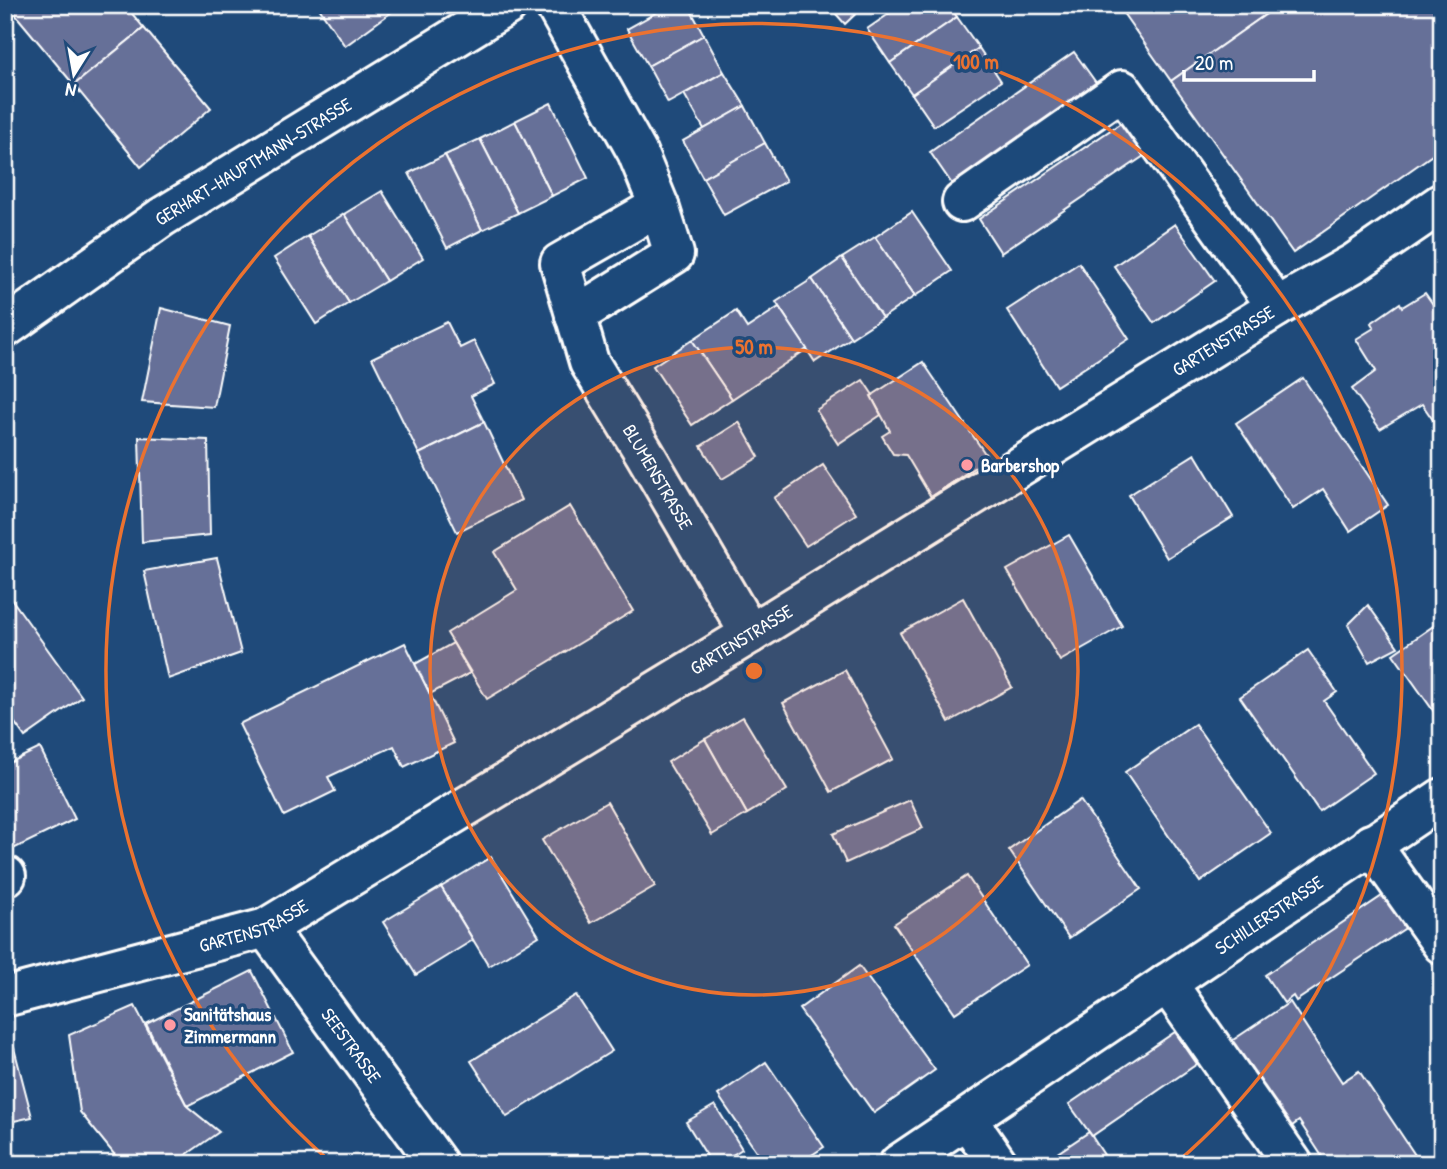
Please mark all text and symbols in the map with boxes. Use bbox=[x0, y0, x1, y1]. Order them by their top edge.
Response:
north arrow bbox=[38, 38, 108, 108]
scale bar bbox=[1184, 38, 1314, 82]
text: 100 m bbox=[953, 47, 999, 76]
text: 20 m bbox=[1195, 48, 1233, 77]
text: N bbox=[63, 77, 78, 104]
street label: GERHART-HAUPTMANN-STRASSE bbox=[149, 91, 357, 231]
street label: GARTENSTRASSE bbox=[1167, 299, 1280, 382]
text: 50 m bbox=[735, 332, 773, 361]
street label: BLUMENSTRASSE bbox=[617, 419, 700, 535]
place label: Barbershop bbox=[981, 452, 1060, 479]
marker: Barbershop bbox=[959, 457, 975, 473]
street label: GARTENSTRASSE bbox=[685, 597, 798, 681]
centre of rings bbox=[742, 659, 766, 683]
street label: SCHILLERSTRASSE bbox=[1210, 869, 1328, 960]
street label: GARTENSTRASSE bbox=[196, 892, 313, 958]
place label: Sanitätshaus Zimmermann bbox=[184, 1001, 277, 1049]
street label: SEESTRASSE bbox=[315, 1002, 388, 1088]
marker: Sanitätshaus Zimmermann bbox=[162, 1017, 178, 1033]

